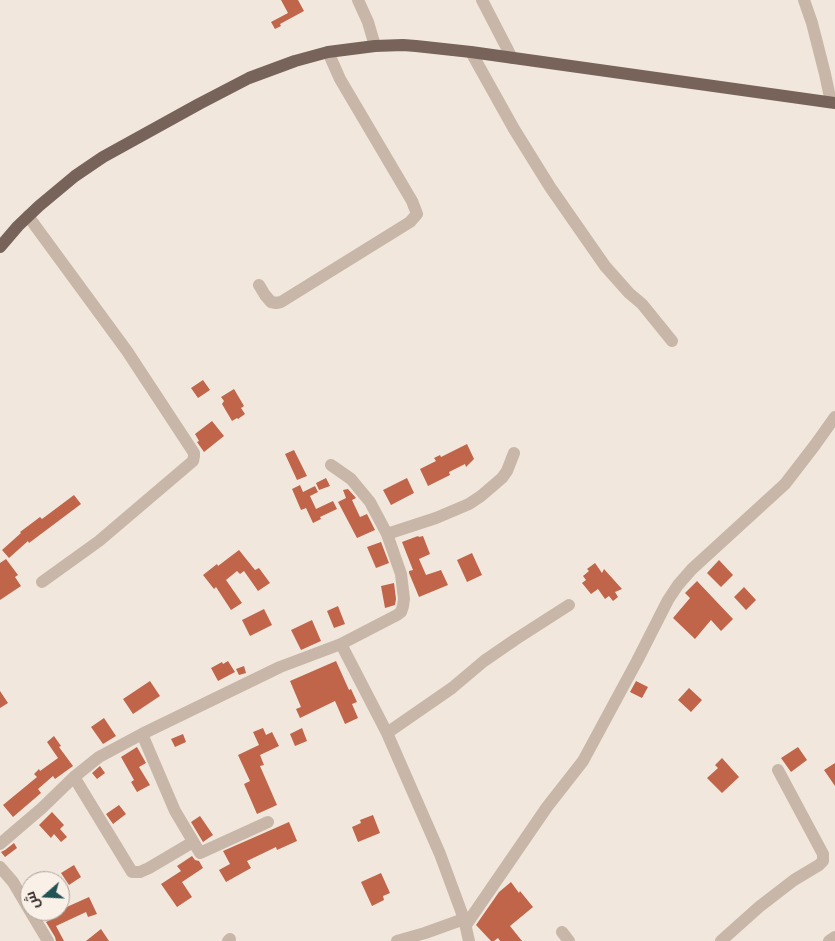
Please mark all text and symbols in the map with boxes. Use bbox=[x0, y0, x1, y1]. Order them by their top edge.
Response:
north arrow bbox=[20, 871, 70, 921]
text: ش bbox=[21, 889, 42, 912]

